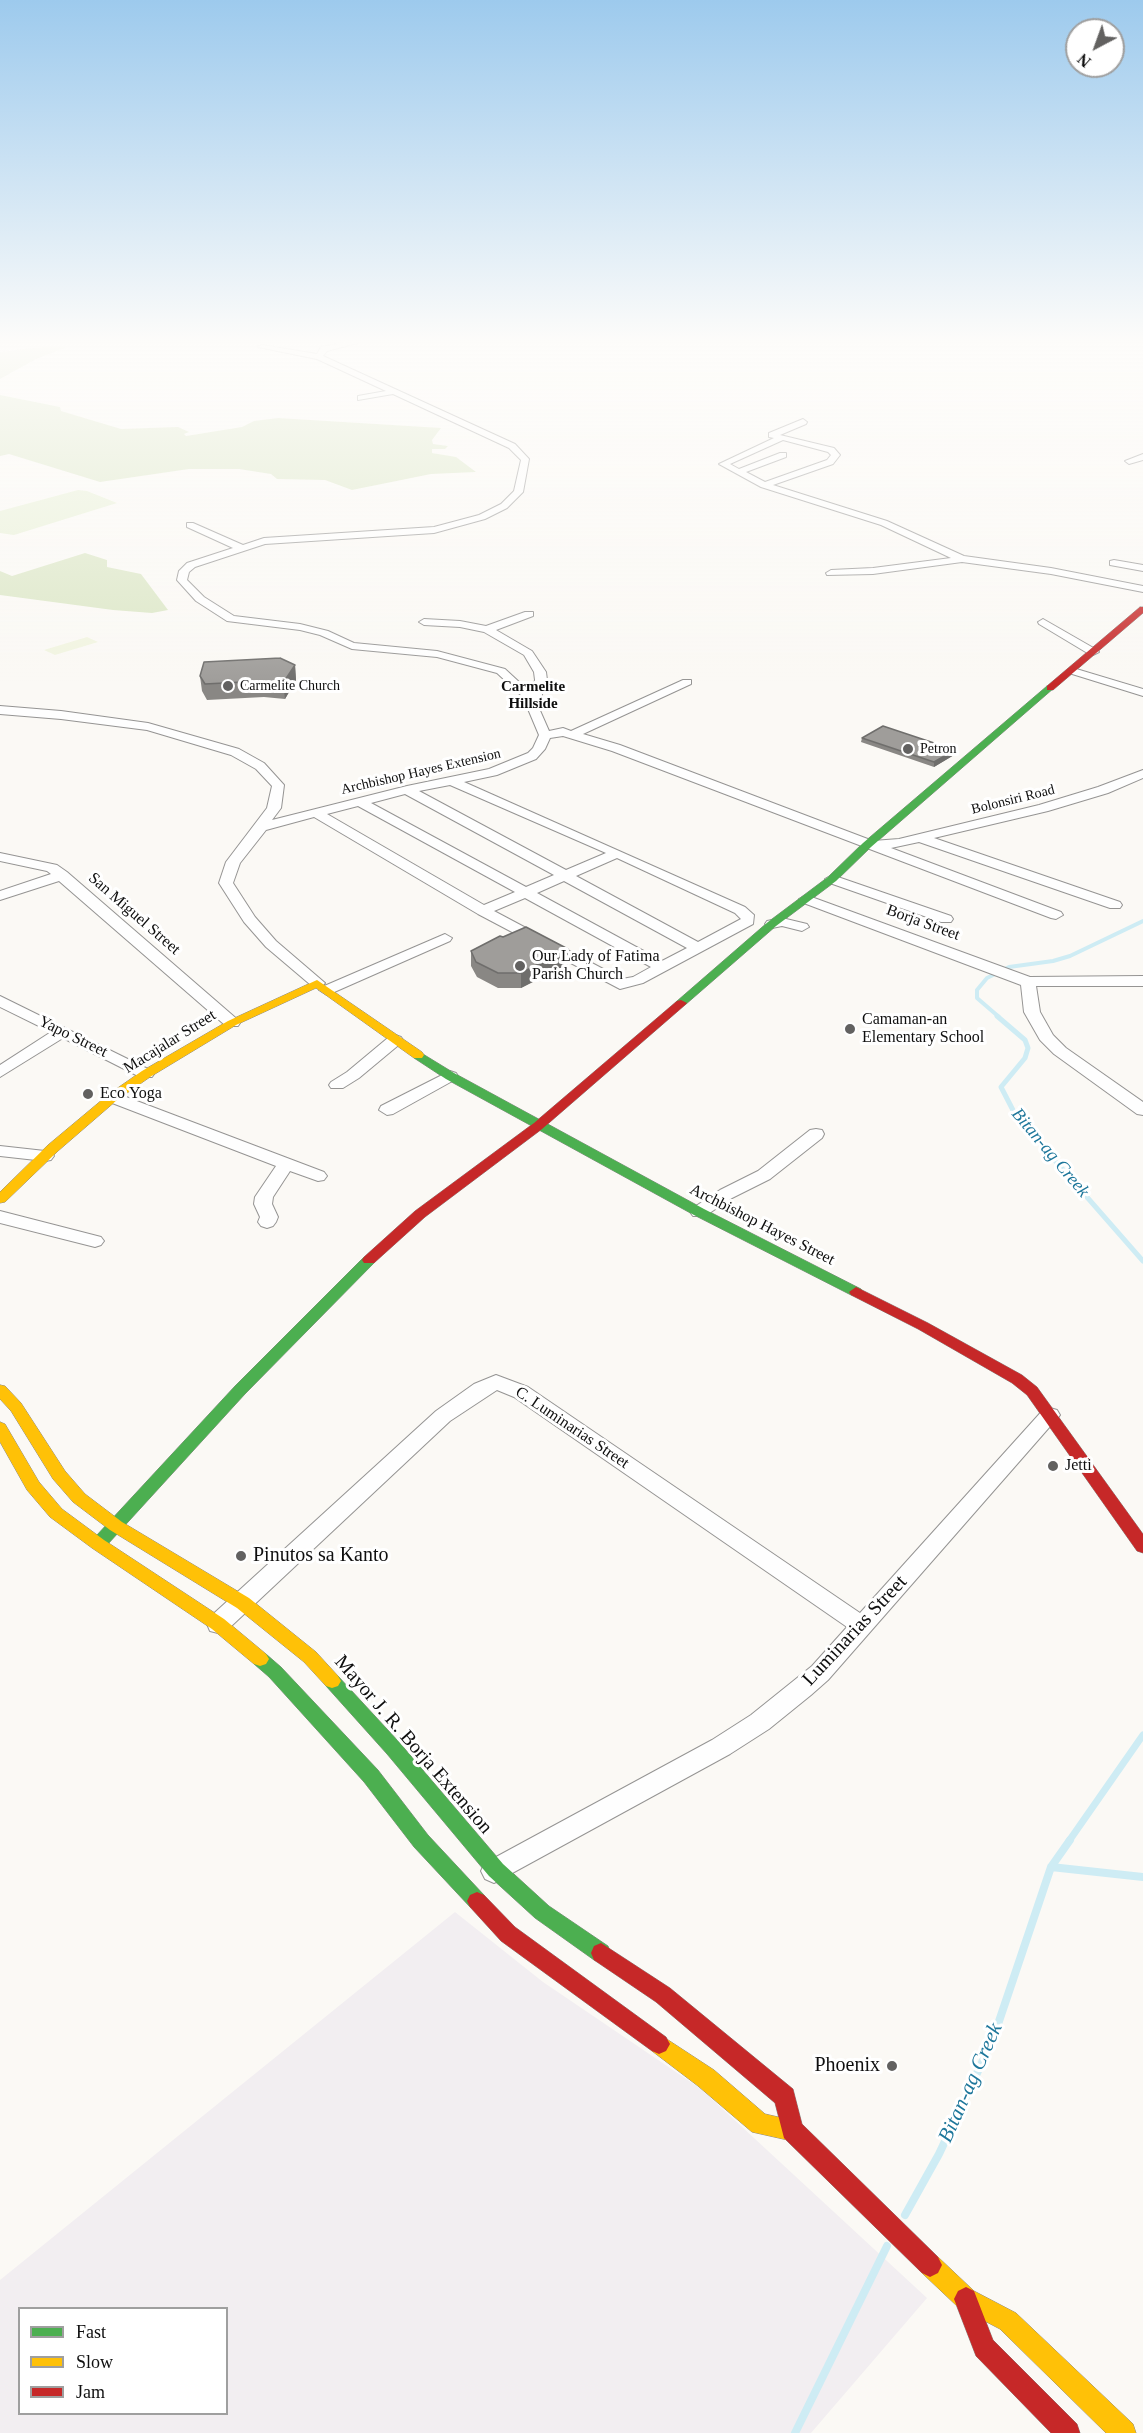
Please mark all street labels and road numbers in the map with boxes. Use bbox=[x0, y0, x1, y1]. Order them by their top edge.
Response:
street label: Archbishop Hayes Extension bbox=[340, 745, 502, 799]
street label: Bolonsiri Road bbox=[970, 782, 1056, 818]
street label: San Miguel Street bbox=[84, 869, 184, 959]
street label: Borja Street bbox=[884, 901, 962, 945]
street label: Macajalar Street bbox=[120, 1006, 220, 1078]
street label: Yapo Street bbox=[35, 1012, 111, 1062]
street label: Archbishop Hayes Street bbox=[686, 1180, 838, 1270]
street label: C. Luminarias Street bbox=[512, 1383, 632, 1473]
street label: Luminarias Street bbox=[798, 1571, 912, 1691]
street label: Mayor J. R. Borja Extension bbox=[329, 1651, 497, 1839]

